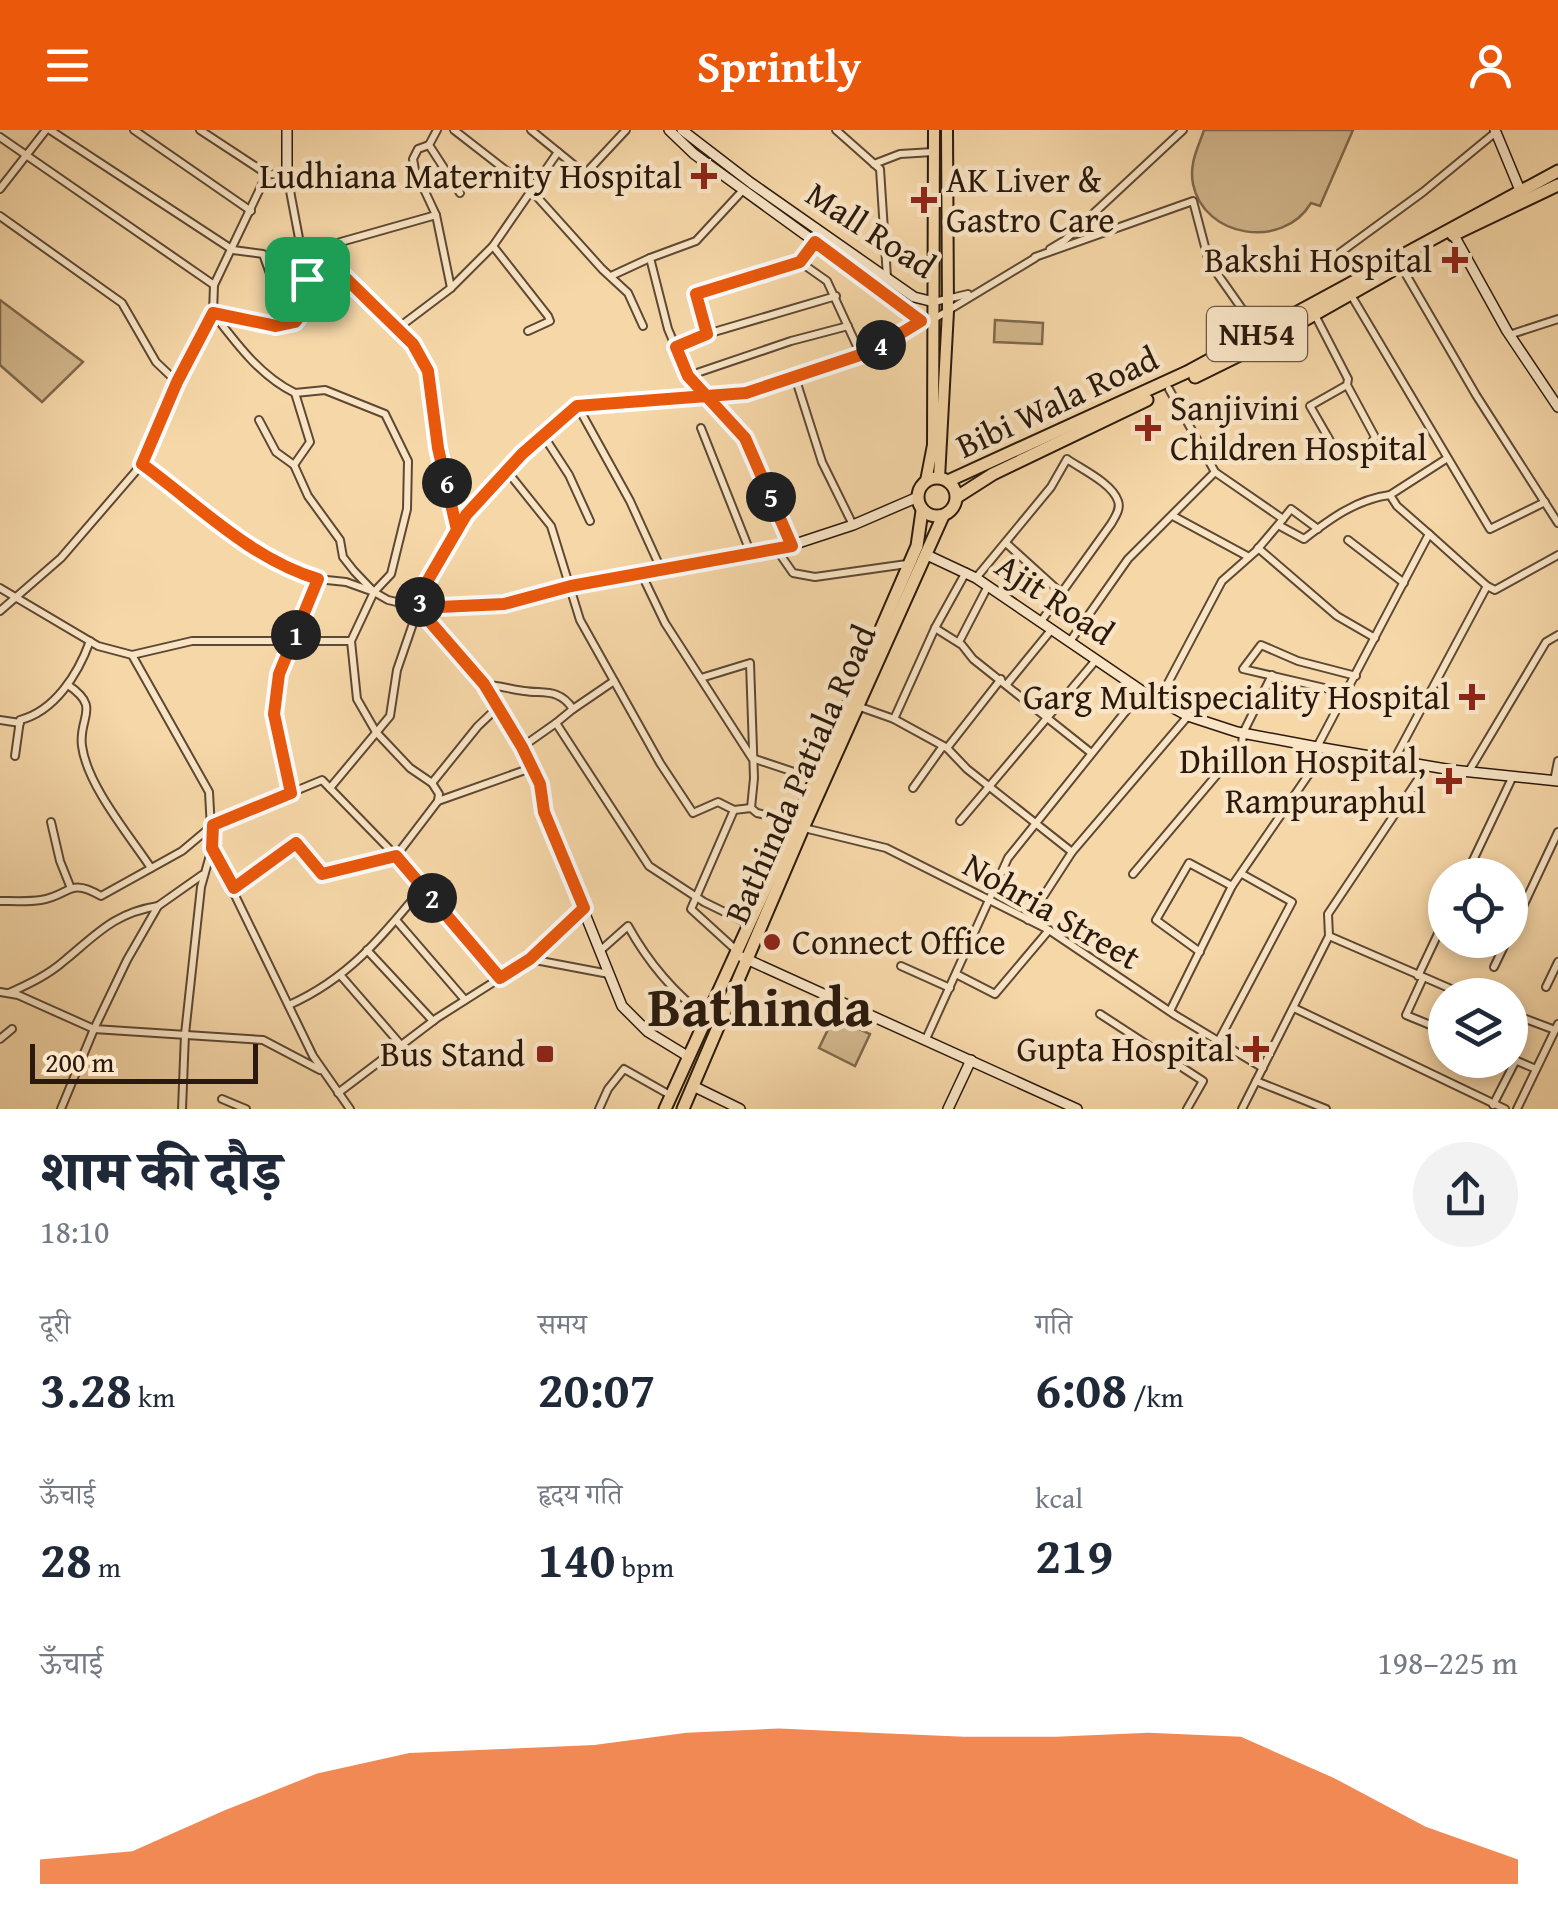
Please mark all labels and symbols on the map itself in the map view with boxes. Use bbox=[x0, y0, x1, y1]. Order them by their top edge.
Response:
place label: Ludhiana Maternity Hospital bbox=[260, 150, 682, 201]
place label: AK Liver & Gastro Care bbox=[946, 154, 1115, 245]
marker: Ludhiana Maternity Hospital bbox=[691, 163, 717, 189]
street label: Mall Road bbox=[796, 168, 947, 291]
marker: AK Liver & Gastro Care bbox=[911, 187, 937, 213]
place label: Bakshi Hospital bbox=[1204, 234, 1432, 285]
pin bbox=[265, 237, 350, 322]
marker: Bakshi Hospital bbox=[1442, 247, 1468, 273]
road number: NH54 bbox=[1207, 307, 1307, 361]
pin: 4 bbox=[856, 320, 906, 370]
street label: Bibi Wala Road bbox=[947, 332, 1166, 471]
place label: Sanjivini Children Hospital bbox=[1170, 382, 1427, 473]
marker: Sanjivini Children Hospital bbox=[1135, 415, 1161, 441]
pin: 6 bbox=[422, 458, 472, 508]
pin: 5 bbox=[746, 472, 796, 522]
street label: Ajit Road bbox=[986, 540, 1125, 657]
pin: 3 bbox=[395, 577, 445, 627]
pin: 1 bbox=[271, 610, 321, 660]
street label: Bathinda Patiala Road bbox=[711, 616, 888, 931]
place label: Garg Multispeciality Hospital bbox=[1023, 671, 1450, 722]
marker: Garg Multispeciality Hospital bbox=[1459, 684, 1485, 710]
place label: Dhillon Hospital, Rampuraphul bbox=[1179, 735, 1426, 826]
marker: Dhillon Hospital, Rampuraphul bbox=[1436, 768, 1462, 794]
street label: Nohria Street bbox=[954, 839, 1150, 982]
pin: 2 bbox=[407, 873, 457, 923]
place label: Connect Office bbox=[792, 916, 1006, 967]
marker: Connect Office bbox=[761, 931, 783, 953]
district label: Bathinda bbox=[648, 966, 873, 1046]
place label: Gupta Hospital bbox=[1017, 1023, 1234, 1074]
place label: Bus Stand bbox=[380, 1028, 525, 1079]
marker: Gupta Hospital bbox=[1243, 1036, 1269, 1062]
scale bar bbox=[30, 1039, 258, 1084]
marker: Bus Stand bbox=[534, 1043, 556, 1065]

